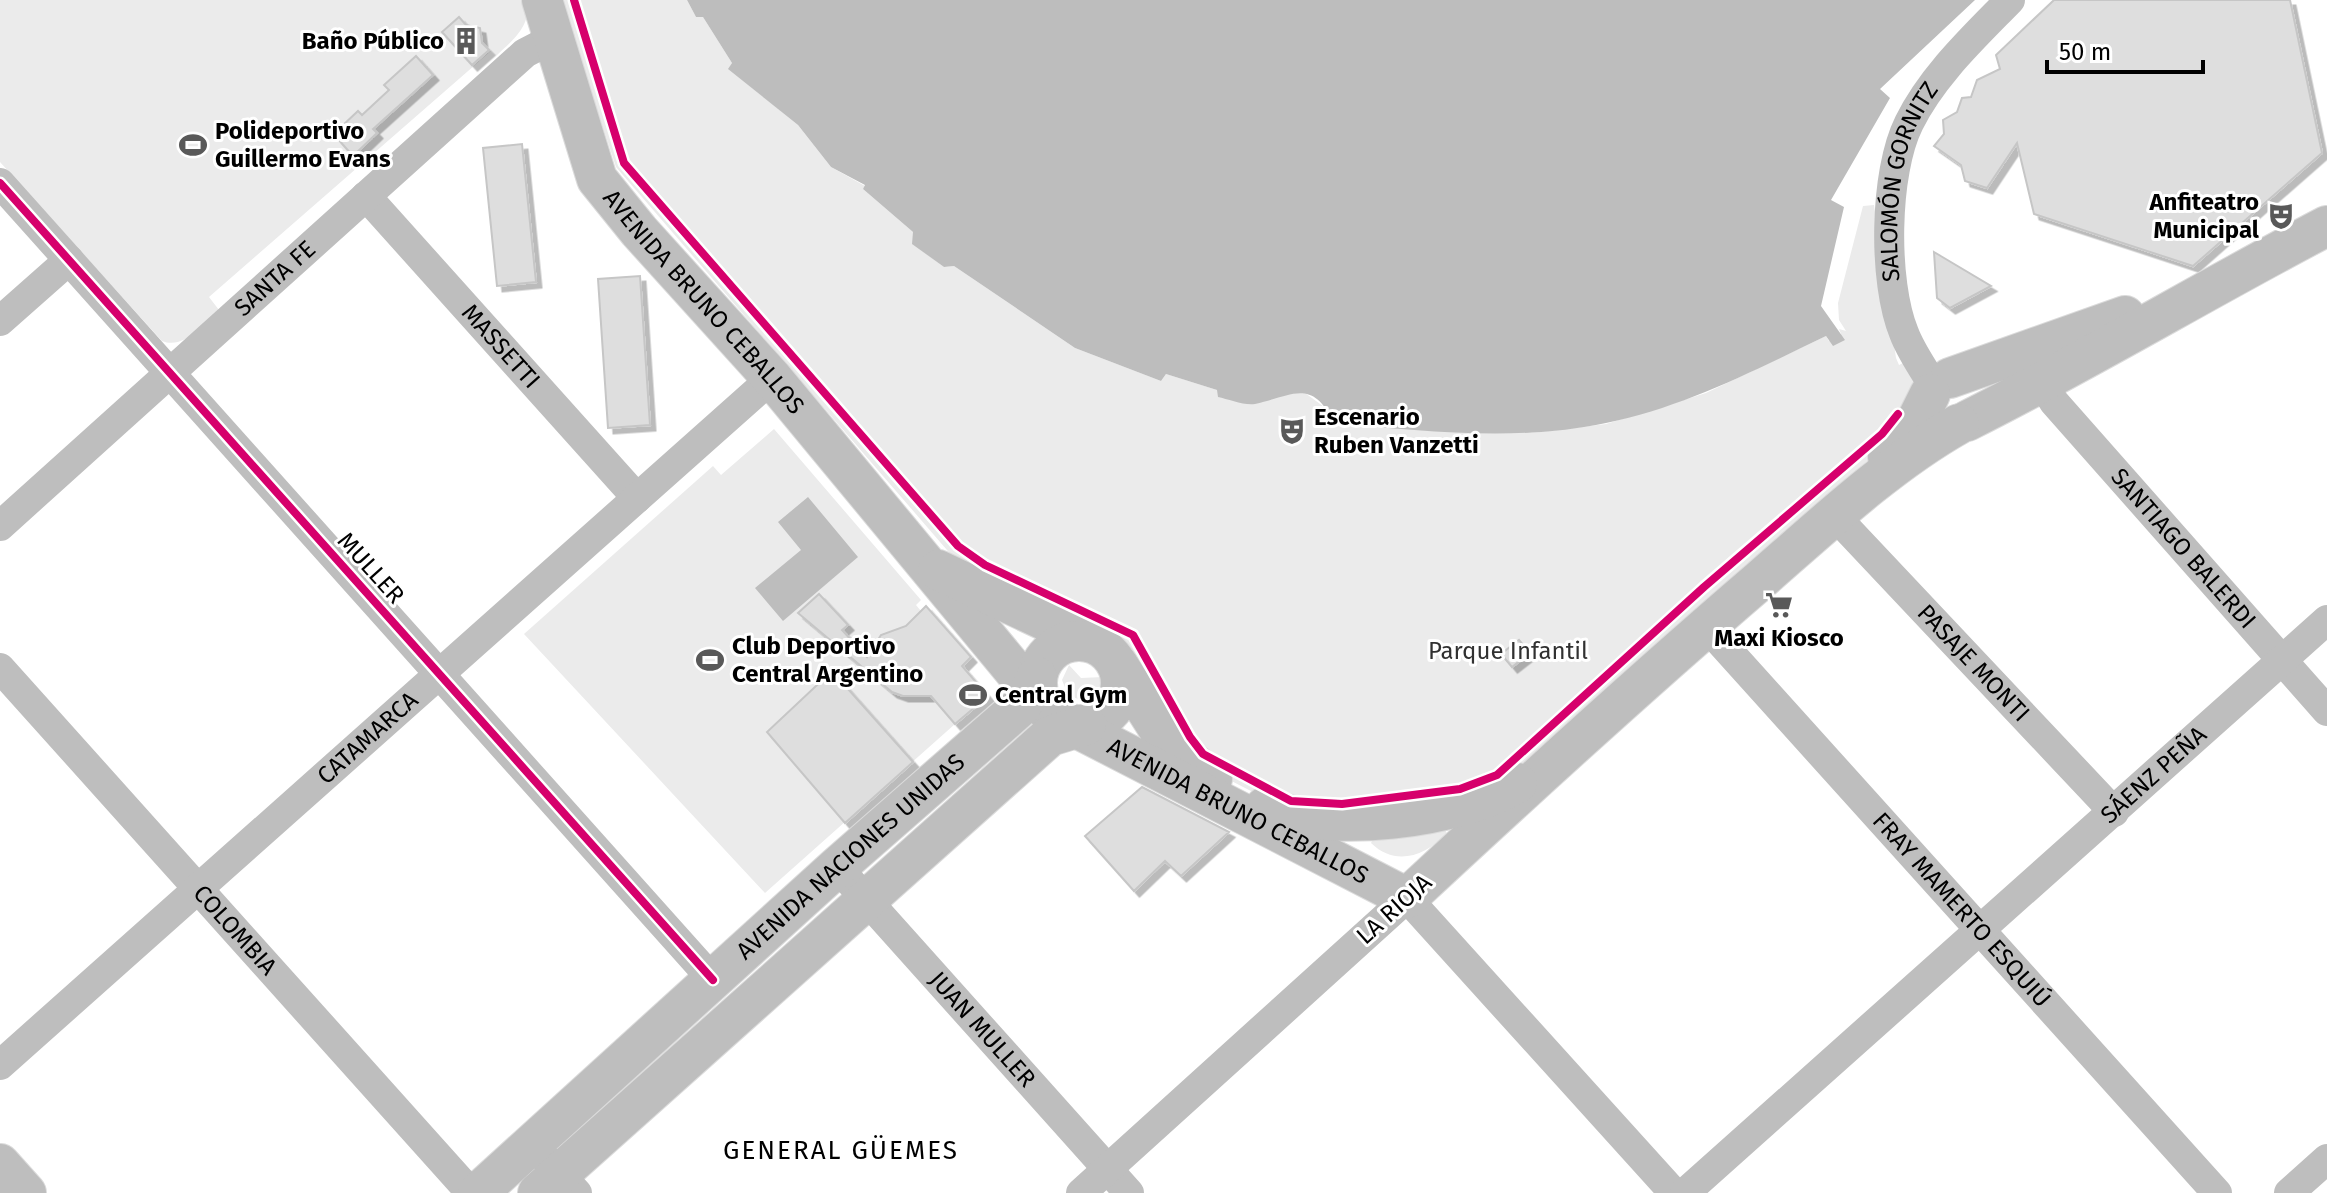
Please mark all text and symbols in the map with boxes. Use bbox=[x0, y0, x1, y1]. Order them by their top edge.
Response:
scale bar bbox=[2047, 24, 2203, 74]
building icon: Baño Público bbox=[451, 26, 481, 56]
place label: Baño Público bbox=[302, 27, 444, 55]
text: 50 m bbox=[2059, 38, 2111, 66]
street label: SALOMÓN GORNITZ bbox=[1875, 77, 1944, 283]
place label: Polideportivo Guillermo Evans bbox=[215, 117, 391, 173]
sports icon: Polideportivo Guillermo Evans bbox=[178, 130, 208, 160]
street label: AVENIDA BRUNO CEBALLOS bbox=[597, 184, 810, 420]
place label: Anfiteatro Municipal bbox=[2148, 188, 2260, 244]
theatre icon: Anfiteatro Municipal bbox=[2266, 201, 2296, 231]
street label: SANTA FE bbox=[229, 235, 321, 322]
street label: MASSETTI bbox=[456, 299, 546, 394]
place label: Escenario Ruben Vanzetti bbox=[1314, 403, 1479, 459]
theatre icon: Escenario Ruben Vanzetti bbox=[1277, 416, 1307, 446]
street label: SANTIAGO BALERDI bbox=[2105, 463, 2262, 634]
street label: MULLER bbox=[332, 527, 410, 609]
supermarket icon: Maxi Kiosco bbox=[1764, 590, 1794, 620]
street label: PASAJE MONTI bbox=[1912, 599, 2035, 727]
place label: Maxi Kiosco bbox=[1714, 624, 1844, 652]
place label: Club Deportivo Central Argentino bbox=[732, 632, 923, 688]
park label: Parque Infantil bbox=[1428, 637, 1588, 665]
sports icon: Club Deportivo Central Argentino bbox=[695, 645, 725, 675]
sports icon: Central Gym bbox=[958, 680, 988, 710]
place label: Central Gym bbox=[995, 681, 1127, 709]
street label: CATAMARCA bbox=[312, 686, 424, 790]
street label: SÁENZ PEÑA bbox=[2095, 720, 2212, 829]
street label: AVENIDA BRUNO CEBALLOS bbox=[1103, 732, 1373, 890]
street label: AVENIDA NACIONES UNIDAS bbox=[731, 748, 970, 965]
street label: FRAY MAMERTO ESQUIÚ bbox=[1867, 807, 2057, 1013]
street label: LA RIOJA bbox=[1351, 868, 1437, 950]
street label: COLOMBIA bbox=[188, 879, 283, 981]
street label: JUAN MULLER bbox=[924, 966, 1041, 1093]
district label: GENERAL GÜEMES bbox=[723, 1135, 959, 1166]

